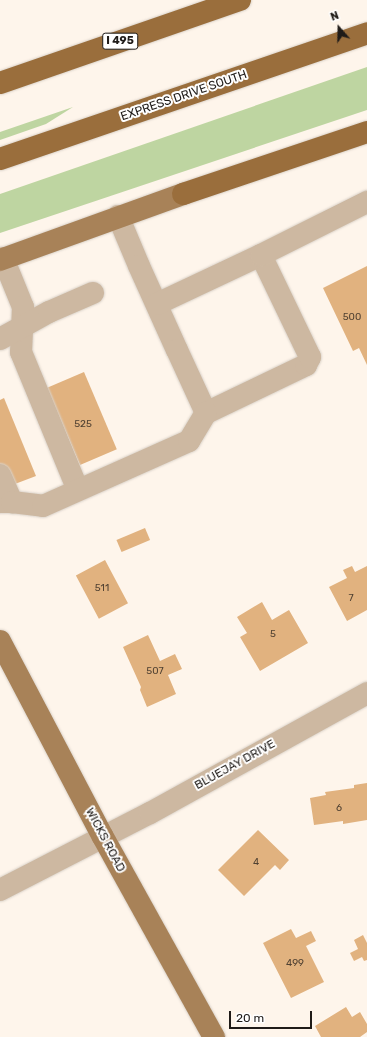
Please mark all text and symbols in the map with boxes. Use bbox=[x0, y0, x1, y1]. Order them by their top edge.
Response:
north arrow bbox=[319, 8, 359, 48]
text: N bbox=[329, 9, 341, 24]
road number: I 495 bbox=[102, 32, 138, 50]
street label: EXPRESS DRIVE SOUTH bbox=[119, 68, 249, 124]
house number: 500 bbox=[343, 312, 361, 324]
house number: 525 bbox=[74, 419, 92, 431]
house number: 511 bbox=[95, 583, 109, 595]
house number: 7 bbox=[348, 593, 354, 605]
house number: 5 bbox=[270, 629, 276, 641]
house number: 507 bbox=[146, 666, 164, 678]
street label: BLUEJAY DRIVE bbox=[192, 737, 278, 793]
house number: 6 bbox=[336, 803, 342, 815]
street label: WICKS ROAD bbox=[82, 806, 128, 874]
house number: 4 bbox=[253, 857, 259, 869]
house number: 499 bbox=[286, 958, 304, 970]
scale bar bbox=[231, 1003, 314, 1029]
text: 20 m bbox=[236, 1011, 264, 1025]

